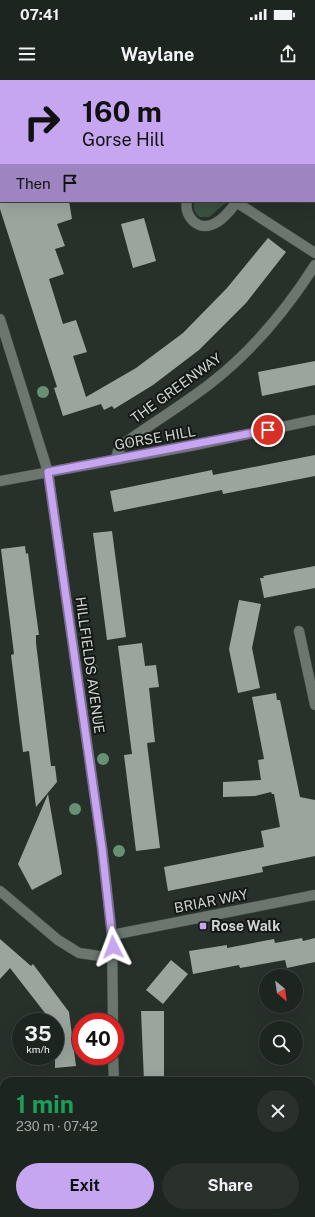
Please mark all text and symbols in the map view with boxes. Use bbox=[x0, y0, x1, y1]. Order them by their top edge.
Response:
text: 07:41 bbox=[20, 6, 59, 23]
icon: menu bbox=[16, 43, 38, 65]
icon: share bbox=[277, 43, 299, 65]
text: Waylane bbox=[121, 44, 194, 65]
text: 160 m bbox=[82, 95, 162, 128]
icon: right bbox=[16, 96, 68, 148]
text: Gorse Hill bbox=[82, 129, 165, 150]
icon: arrive bbox=[59, 172, 81, 194]
text: Then bbox=[16, 175, 51, 192]
street label: THE GREENWAY bbox=[128, 349, 225, 426]
pin bbox=[251, 413, 285, 447]
icon: arrive bbox=[257, 419, 279, 441]
street label: GORSE HILL bbox=[113, 423, 197, 453]
street label: HILLFIELDS AVENUE bbox=[72, 596, 108, 734]
street label: BRIAR WAY bbox=[173, 886, 250, 916]
place label: Rose Walk bbox=[211, 918, 280, 934]
marker: Rose Walk bbox=[198, 921, 208, 931]
position arrow bbox=[92, 926, 134, 968]
north arrow bbox=[259, 969, 303, 1013]
map controls bbox=[259, 969, 303, 1065]
speed limit sign: 40 bbox=[72, 1013, 124, 1065]
button: search bbox=[259, 1021, 303, 1065]
text: 35 bbox=[25, 1022, 51, 1046]
text: km/h bbox=[26, 1043, 50, 1055]
text: 1 min bbox=[16, 1090, 74, 1118]
button: close bbox=[257, 1090, 299, 1132]
text: 230 m · 07:42 bbox=[16, 1119, 98, 1134]
button: Exit bbox=[16, 1163, 154, 1209]
button: Share bbox=[162, 1163, 299, 1209]

